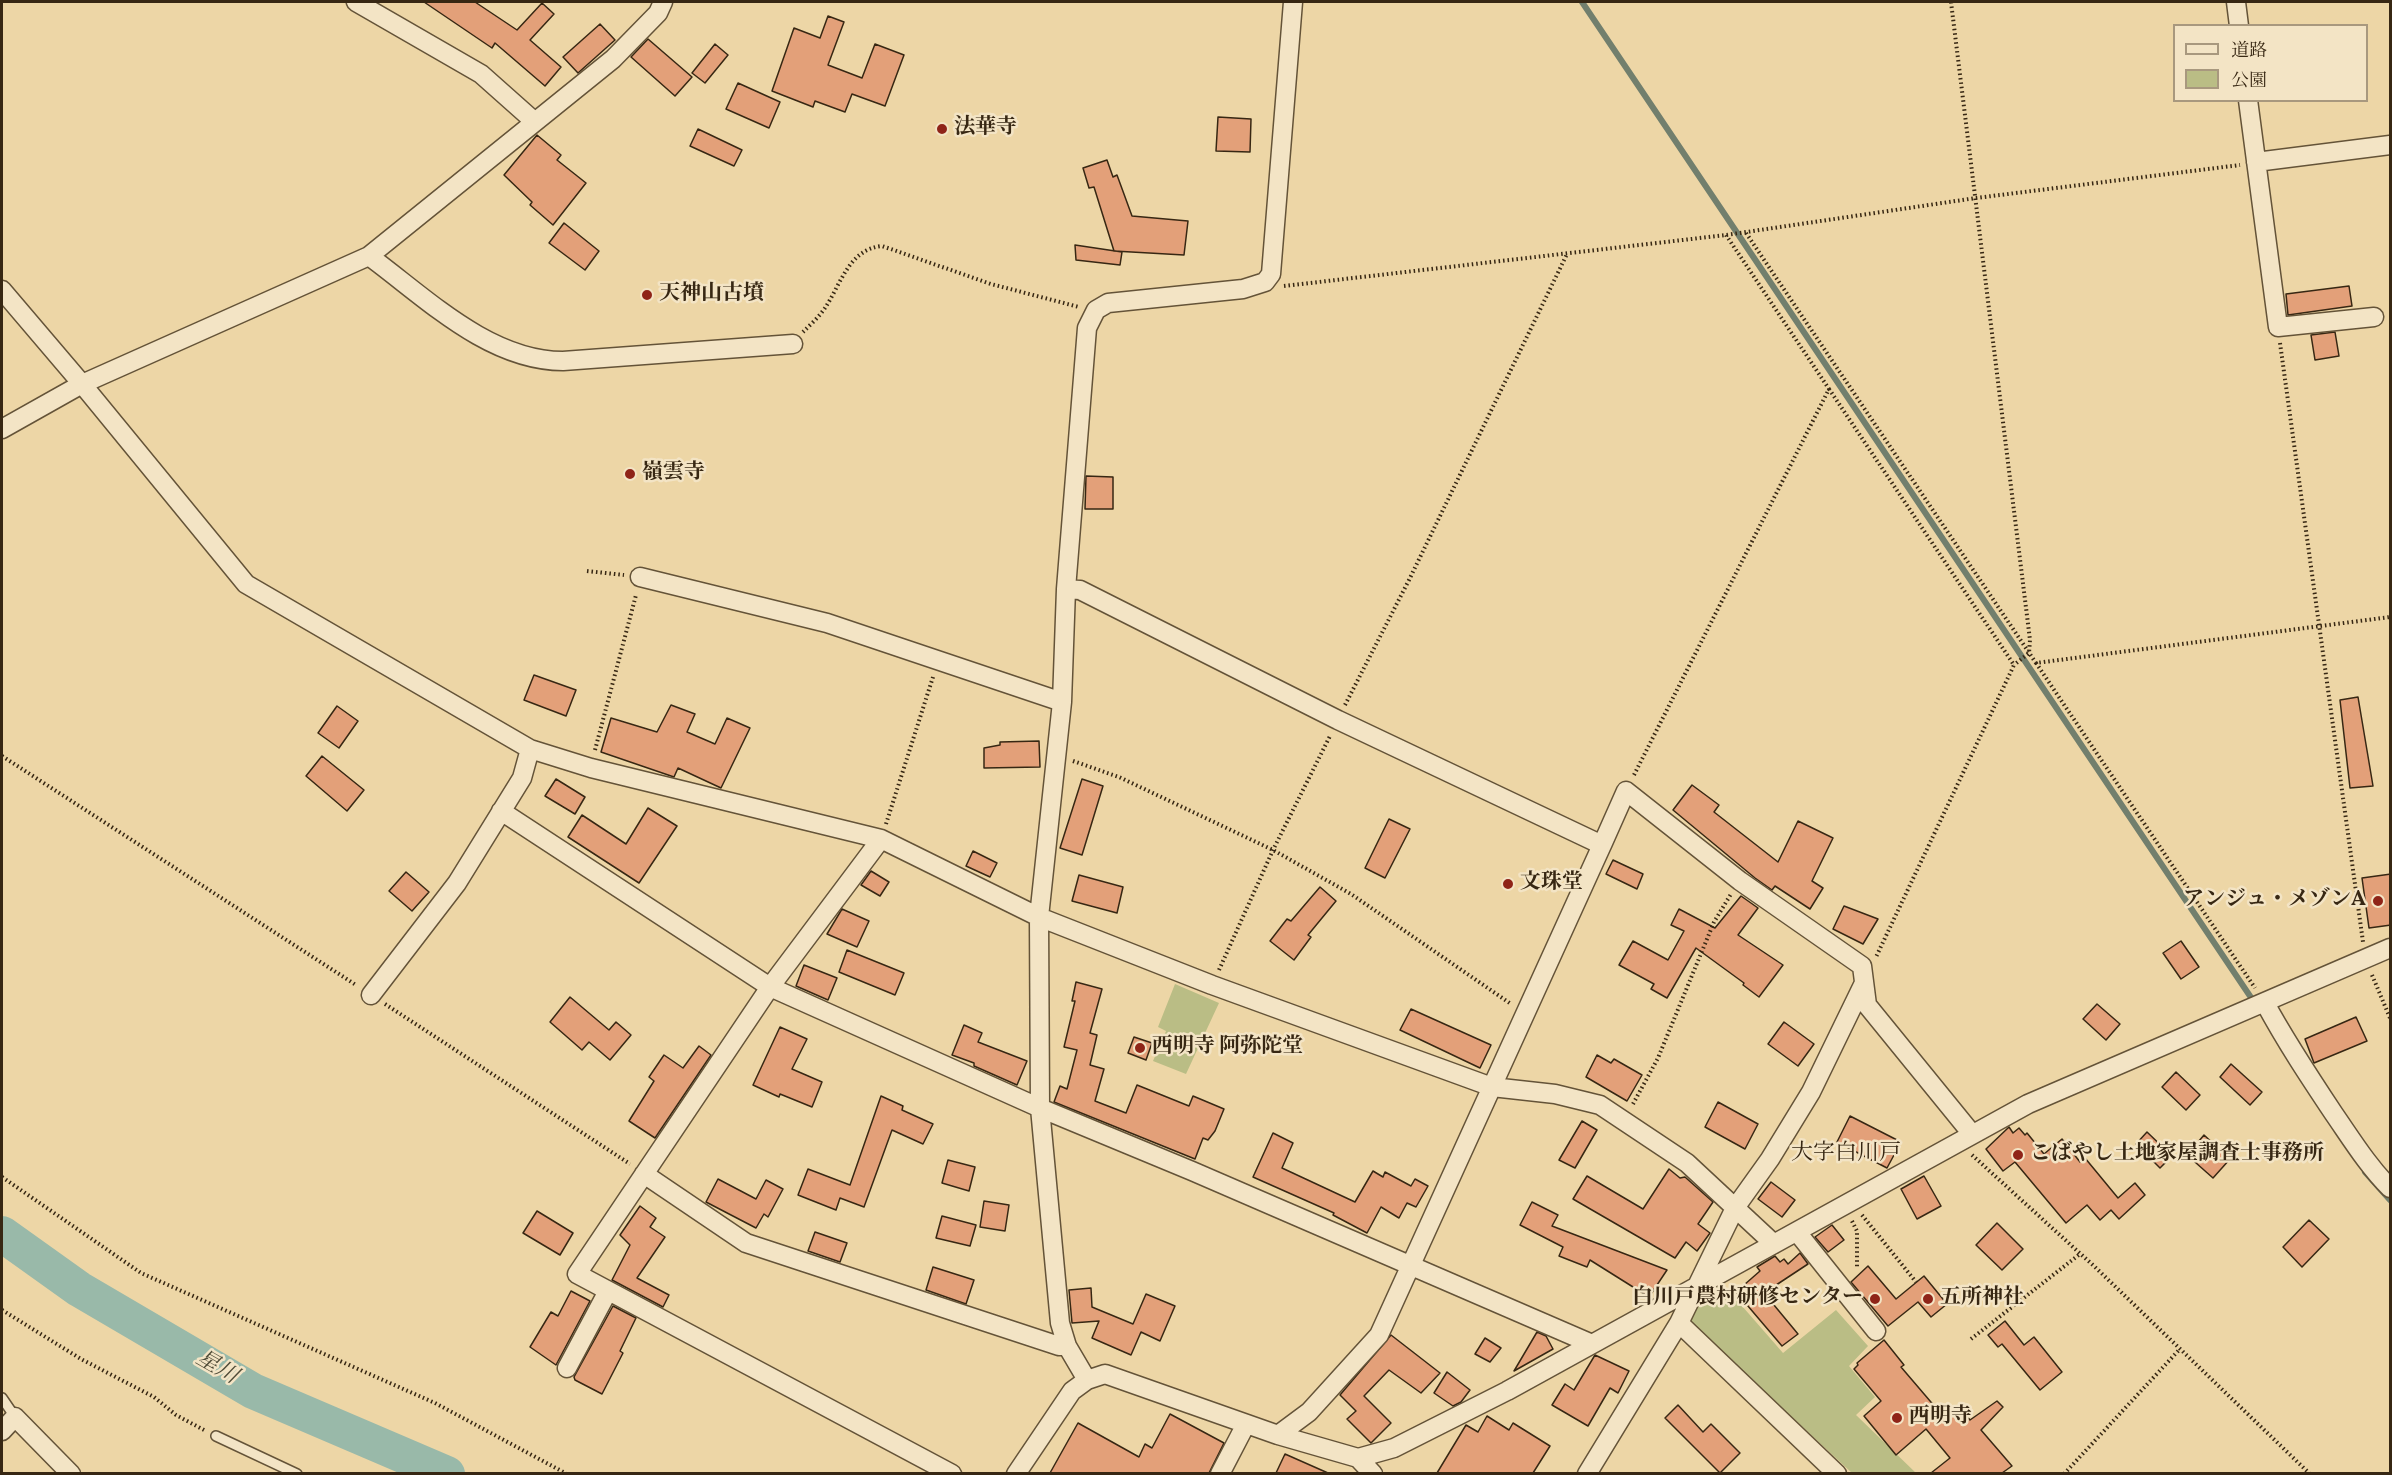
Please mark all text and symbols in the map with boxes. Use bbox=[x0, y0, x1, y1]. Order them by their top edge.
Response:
legend bbox=[2173, 24, 2368, 102]
text: 道路 bbox=[2231, 39, 2267, 64]
text: 公園 bbox=[2231, 69, 2267, 94]
place label: 法華寺 bbox=[954, 116, 1017, 142]
marker: 法華寺 bbox=[935, 122, 949, 136]
place label: 天神山古墳 bbox=[659, 282, 764, 308]
marker: 天神山古墳 bbox=[640, 288, 654, 302]
place label: 嶺雲寺 bbox=[642, 461, 705, 487]
marker: 嶺雲寺 bbox=[623, 467, 637, 481]
place label: 文珠堂 bbox=[1520, 871, 1583, 897]
marker: 文珠堂 bbox=[1501, 877, 1515, 891]
place label: アンジュ・メゾンA bbox=[2183, 888, 2366, 914]
marker: アンジュ・メゾンA bbox=[2371, 894, 2385, 908]
place label: 西明寺 阿弥陀堂 bbox=[1152, 1035, 1303, 1061]
marker: 西明寺 阿弥陀堂 bbox=[1133, 1041, 1147, 1055]
district label: 大字白川戸 bbox=[1791, 1142, 1901, 1168]
place label: こばやし土地家屋調査士事務所 bbox=[2030, 1142, 2324, 1168]
marker: こばやし土地家屋調査士事務所 bbox=[2011, 1148, 2025, 1162]
place label: 白川戸農村研修センター bbox=[1632, 1286, 1863, 1312]
place label: 五所神社 bbox=[1940, 1286, 2024, 1312]
marker: 白川戸農村研修センター bbox=[1868, 1292, 1882, 1306]
marker: 五所神社 bbox=[1921, 1292, 1935, 1306]
water label: 星川 bbox=[190, 1347, 242, 1391]
place label: 西明寺 bbox=[1909, 1405, 1972, 1431]
marker: 西明寺 bbox=[1890, 1411, 1904, 1425]

